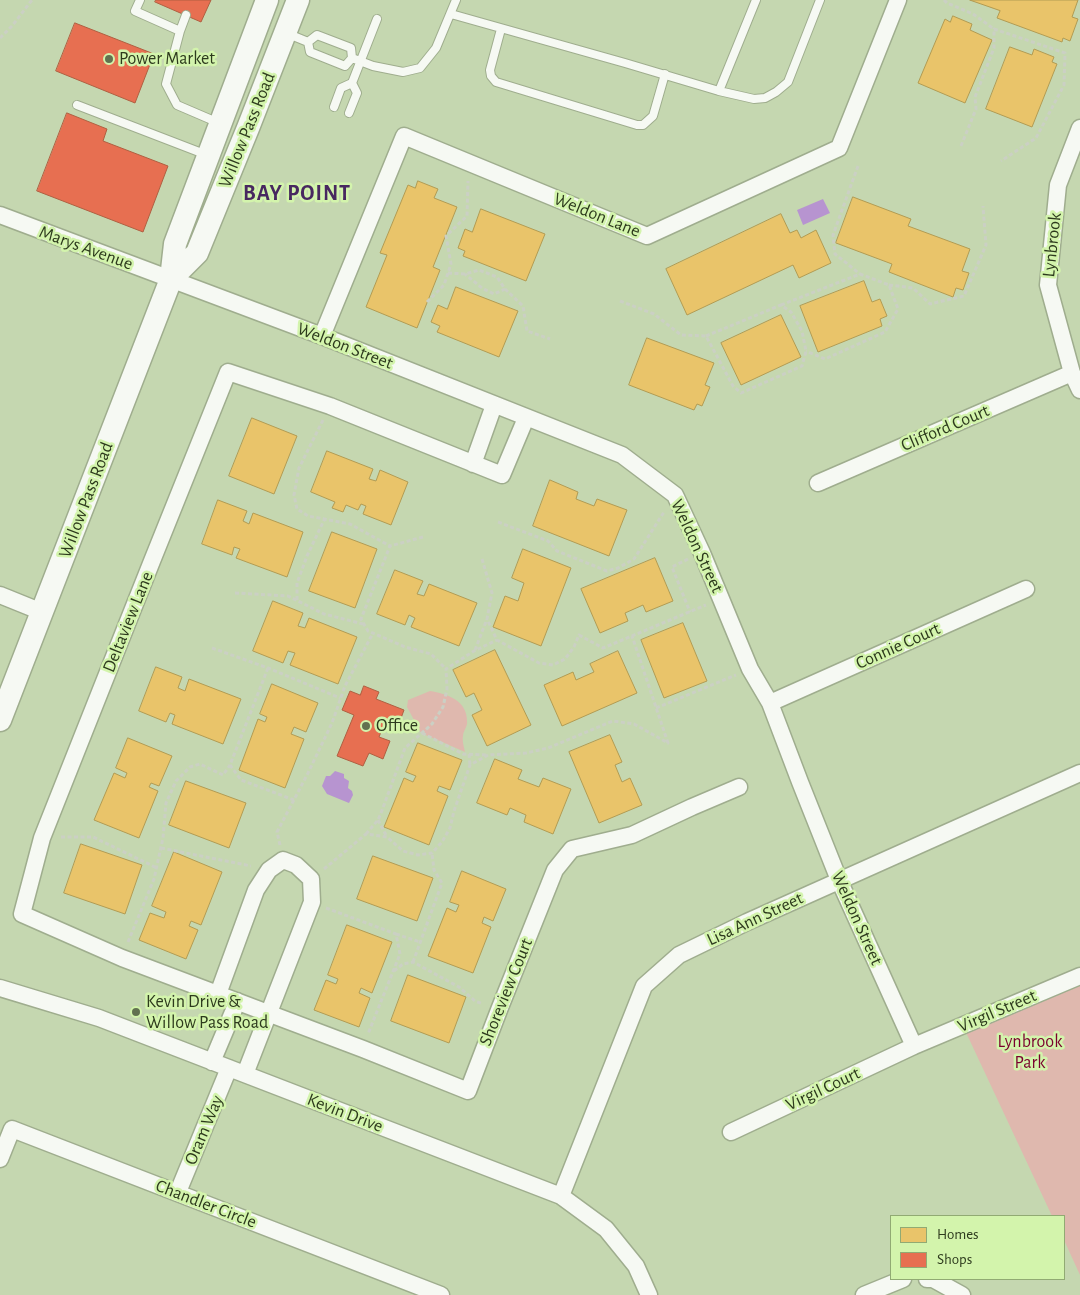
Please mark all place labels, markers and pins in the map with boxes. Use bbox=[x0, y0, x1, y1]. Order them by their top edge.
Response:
place label: Power Market bbox=[119, 48, 215, 70]
marker: Power Market bbox=[103, 53, 115, 65]
place label: Office bbox=[376, 715, 418, 737]
marker: Office bbox=[360, 720, 372, 732]
place label: Kevin Drive & Willow Pass Road bbox=[146, 991, 268, 1034]
marker: Kevin Drive & Willow Pass Road bbox=[130, 1006, 142, 1018]

